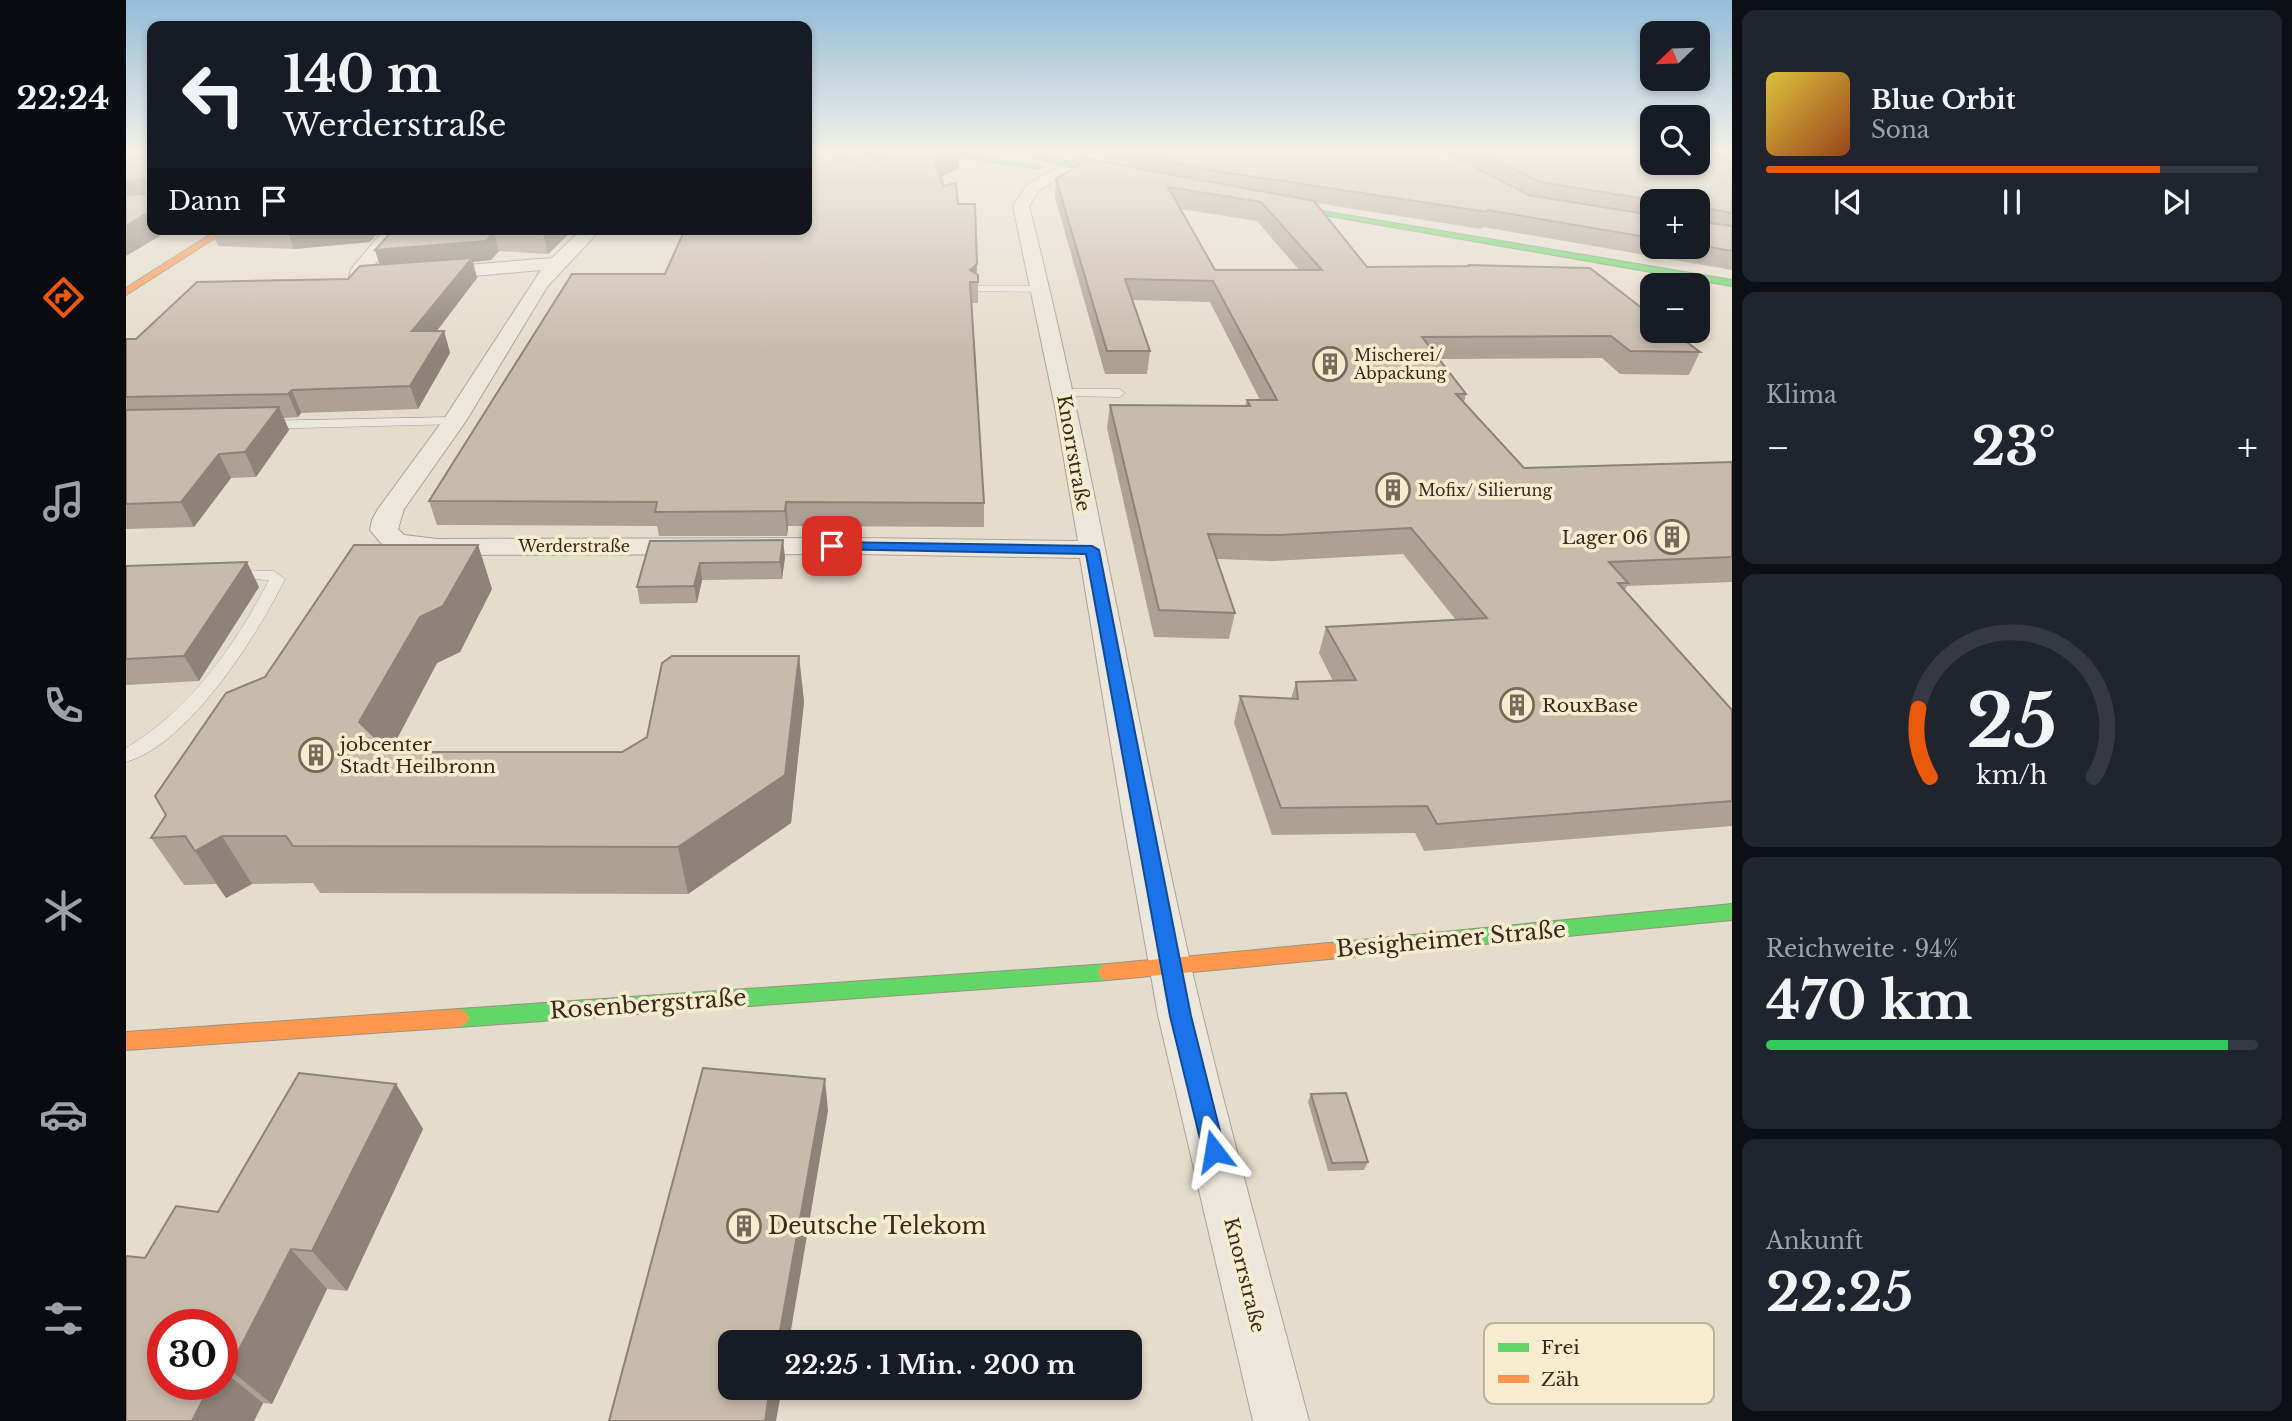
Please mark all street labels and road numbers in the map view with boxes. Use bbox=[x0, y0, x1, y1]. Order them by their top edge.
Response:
street label: Knorrstraße bbox=[1052, 393, 1095, 513]
street label: Werderstraße bbox=[517, 536, 630, 556]
street label: Besigheimer Straße bbox=[1335, 915, 1567, 963]
street label: Rosenbergstraße bbox=[549, 983, 747, 1025]
street label: Knorrstraße bbox=[1219, 1215, 1270, 1335]

